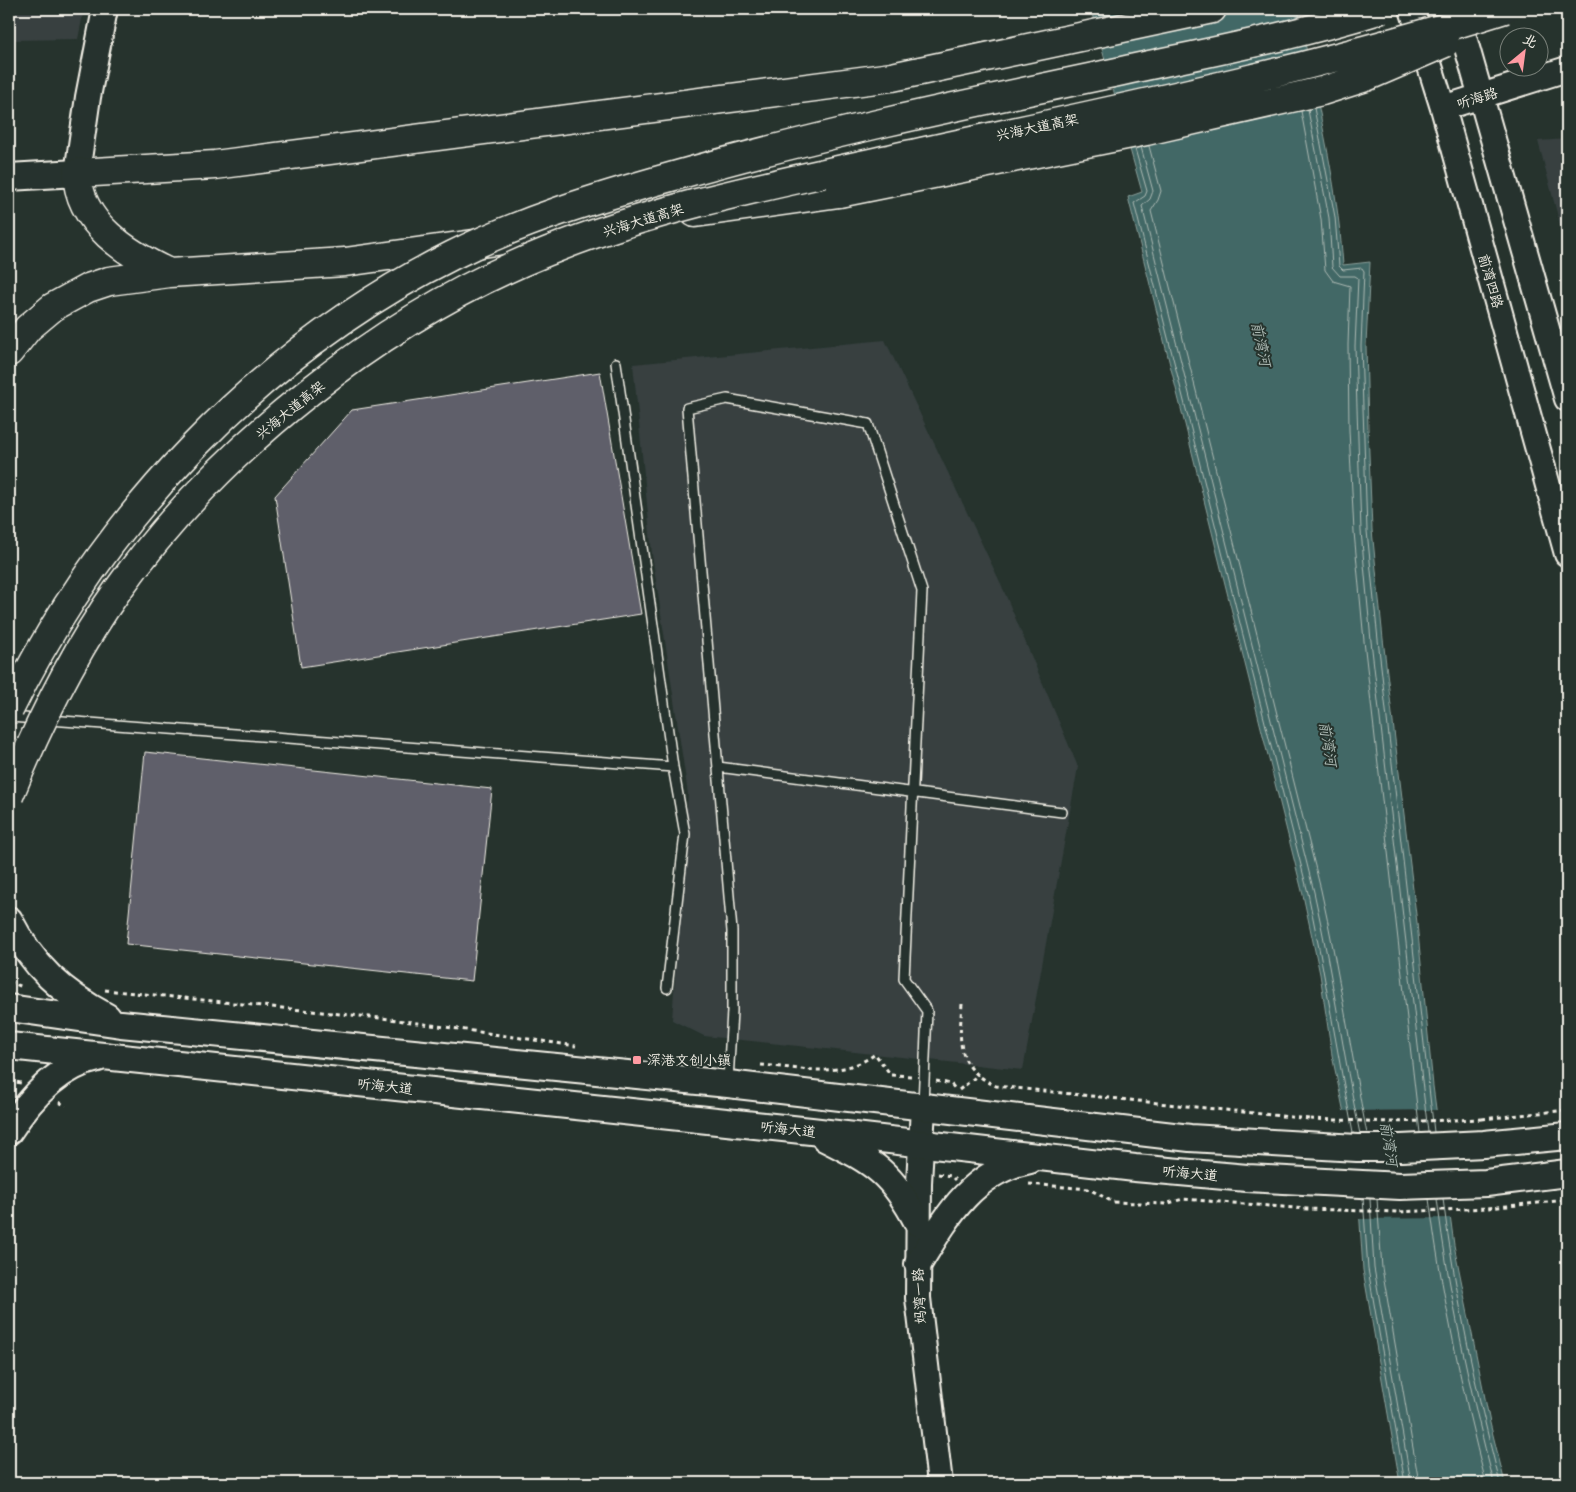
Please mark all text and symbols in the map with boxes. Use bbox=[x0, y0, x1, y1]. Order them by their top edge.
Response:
north arrow bbox=[1498, 28, 1548, 78]
text: 北 bbox=[1520, 28, 1541, 52]
street label: 听海路 bbox=[1454, 82, 1500, 113]
street label: 兴海大道高架 bbox=[994, 108, 1080, 145]
street label: 兴海大道高架 bbox=[600, 198, 686, 241]
street label: 前湾四路 bbox=[1475, 251, 1508, 310]
water label: 前湾河 bbox=[1247, 320, 1277, 371]
street label: 兴海大道高架 bbox=[251, 376, 328, 443]
water label: 前湾河 bbox=[1315, 720, 1343, 771]
place label: 深港文创小镇 bbox=[647, 1050, 731, 1069]
marker: 深港文创小镇 bbox=[631, 1054, 643, 1066]
street label: 听海大道 bbox=[356, 1073, 414, 1098]
street label: 听海大道 bbox=[759, 1116, 817, 1141]
water label: 前湾河 bbox=[1376, 1120, 1404, 1171]
street label: 听海大道 bbox=[1161, 1161, 1219, 1184]
street label: 妈湾一路 bbox=[908, 1268, 929, 1324]

